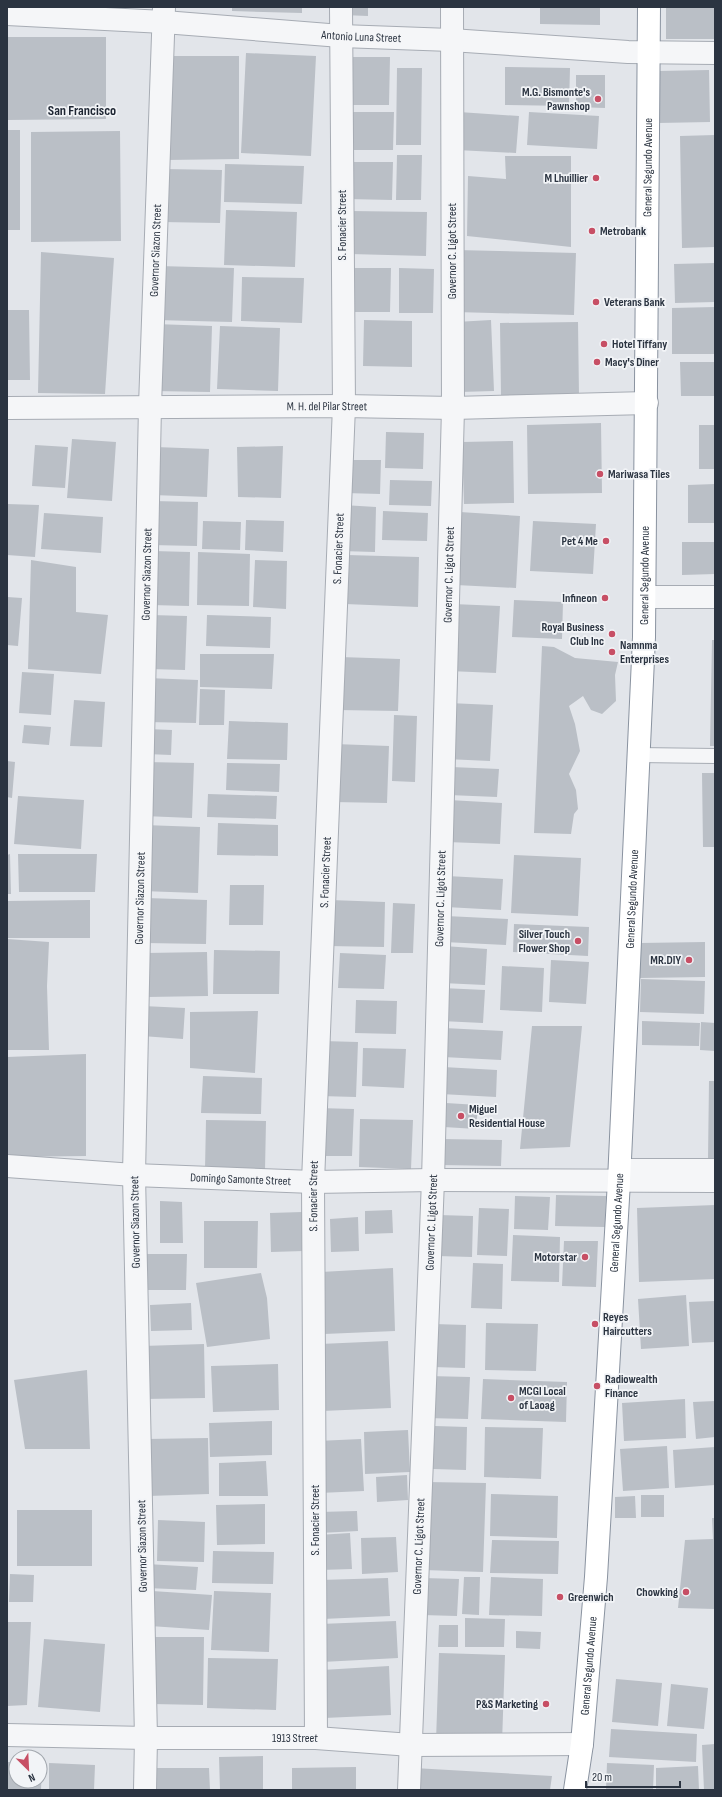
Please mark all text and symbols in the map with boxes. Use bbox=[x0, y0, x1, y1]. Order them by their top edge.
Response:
street label: Antonio Luna Street bbox=[320, 27, 402, 46]
place label: M.G. Bismonte's Pawnshop bbox=[522, 85, 590, 114]
marker: M.G. Bismonte's Pawnshop bbox=[593, 94, 603, 104]
district label: San Francisco bbox=[48, 102, 116, 119]
street label: General Segundo Avenue bbox=[640, 118, 656, 217]
place label: M Lhuillier bbox=[545, 171, 588, 186]
marker: M Lhuillier bbox=[591, 173, 601, 183]
street label: S. Fonacier Street bbox=[335, 189, 350, 260]
street label: Governor C. Ligot Street bbox=[445, 202, 460, 299]
street label: Governor Siazon Street bbox=[147, 203, 165, 297]
place label: Metrobank bbox=[600, 224, 646, 239]
marker: Metrobank bbox=[587, 226, 597, 236]
place label: Veterans Bank bbox=[604, 295, 665, 310]
marker: Veterans Bank bbox=[591, 297, 601, 307]
place label: Hotel Tiffany bbox=[612, 337, 667, 352]
marker: Hotel Tiffany bbox=[599, 339, 609, 349]
place label: Macy's Diner bbox=[605, 355, 659, 370]
marker: Macy's Diner bbox=[592, 357, 602, 367]
street label: M. H. del Pilar Street bbox=[287, 399, 368, 414]
place label: Mariwasa Tiles bbox=[608, 467, 670, 482]
marker: Mariwasa Tiles bbox=[595, 469, 605, 479]
street label: S. Fonacier Street bbox=[330, 512, 348, 584]
street label: Governor C. Ligot Street bbox=[440, 526, 458, 623]
street label: General Segundo Avenue bbox=[637, 526, 653, 625]
street label: Governor Siazon Street bbox=[139, 527, 155, 621]
place label: Pet 4 Me bbox=[561, 534, 598, 549]
marker: Pet 4 Me bbox=[601, 536, 611, 546]
place label: Infineon bbox=[562, 591, 597, 606]
marker: Infineon bbox=[600, 593, 610, 603]
place label: Royal Business Club Inc bbox=[541, 620, 604, 649]
marker: Royal Business Club Inc bbox=[607, 629, 617, 639]
place label: Namnma Enterprises bbox=[620, 638, 669, 667]
marker: Namnma Enterprises bbox=[607, 647, 617, 657]
street label: S. Fonacier Street bbox=[317, 836, 335, 908]
street label: General Segundo Avenue bbox=[623, 849, 642, 949]
street label: Governor C. Ligot Street bbox=[432, 850, 450, 947]
street label: Governor Siazon Street bbox=[132, 851, 149, 945]
place label: Silver Touch Flower Shop bbox=[518, 927, 570, 956]
marker: Silver Touch Flower Shop bbox=[573, 936, 583, 946]
place label: MR.DIY bbox=[650, 953, 681, 968]
marker: MR.DIY bbox=[684, 955, 694, 965]
place label: Miguel Residential House bbox=[469, 1102, 545, 1131]
marker: Miguel Residential House bbox=[456, 1111, 466, 1121]
street label: S. Fonacier Street bbox=[306, 1160, 322, 1232]
street label: Domingo Samonte Street bbox=[190, 1170, 292, 1189]
street label: General Segundo Avenue bbox=[607, 1173, 627, 1273]
street label: Governor C. Ligot Street bbox=[422, 1174, 441, 1271]
street label: Governor Siazon Street bbox=[127, 1175, 144, 1268]
place label: Motorstar bbox=[534, 1250, 577, 1265]
marker: Motorstar bbox=[580, 1252, 590, 1262]
place label: Reyes Haircutters bbox=[603, 1310, 652, 1339]
marker: Reyes Haircutters bbox=[590, 1319, 600, 1329]
place label: Radiowealth Finance bbox=[605, 1372, 657, 1401]
marker: Radiowealth Finance bbox=[592, 1381, 602, 1391]
place label: MCGI Local of Laoag bbox=[519, 1384, 566, 1413]
marker: MCGI Local of Laoag bbox=[506, 1393, 516, 1403]
street label: S. Fonacier Street bbox=[308, 1484, 323, 1555]
street label: Governor C. Ligot Street bbox=[410, 1497, 428, 1595]
street label: Governor Siazon Street bbox=[134, 1499, 151, 1592]
place label: Chowking bbox=[636, 1585, 678, 1600]
marker: Chowking bbox=[681, 1587, 691, 1597]
place label: Greenwich bbox=[568, 1590, 614, 1605]
marker: Greenwich bbox=[555, 1592, 565, 1602]
street label: General Segundo Avenue bbox=[577, 1616, 601, 1716]
place label: P&S Marketing bbox=[476, 1697, 538, 1712]
marker: P&S Marketing bbox=[541, 1699, 551, 1709]
street label: 1913 Street bbox=[272, 1731, 319, 1746]
north arrow bbox=[8, 1749, 48, 1789]
scale bar bbox=[586, 1763, 680, 1789]
text: 20 m bbox=[592, 1770, 612, 1785]
text: N bbox=[26, 1771, 37, 1785]

